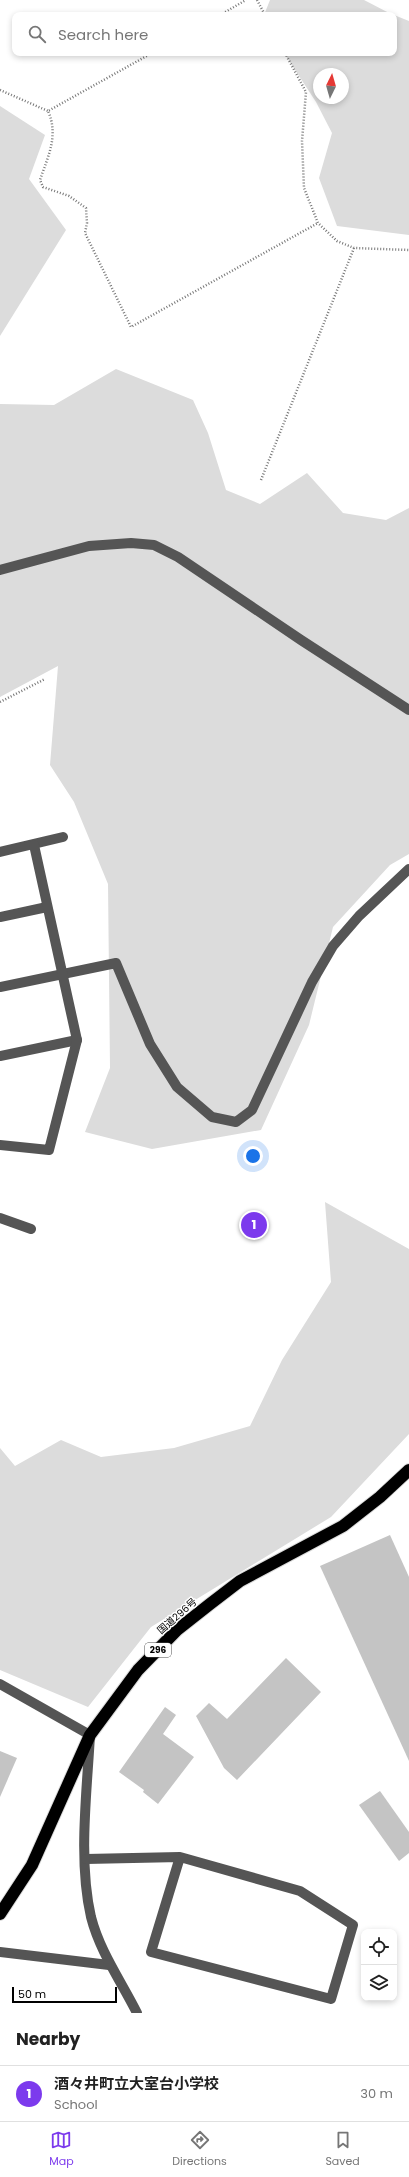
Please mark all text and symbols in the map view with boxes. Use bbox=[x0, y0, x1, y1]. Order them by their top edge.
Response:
search box bbox=[12, 12, 397, 56]
icon: search bbox=[26, 23, 48, 45]
text: Search here bbox=[58, 24, 148, 45]
north arrow bbox=[313, 68, 349, 104]
your location bbox=[243, 1146, 263, 1166]
pin: 1 bbox=[241, 1210, 267, 1240]
street label: 国道296号 bbox=[154, 1594, 200, 1638]
road number: 296 bbox=[145, 1643, 171, 1657]
map controls bbox=[361, 1929, 397, 2001]
button: locate bbox=[361, 1929, 397, 1965]
button: layers bbox=[361, 1965, 397, 2001]
scale bar bbox=[12, 1985, 117, 2004]
text: 50 m bbox=[18, 1986, 46, 2002]
text: Nearby bbox=[16, 2027, 80, 2051]
text: 酒々井町立大室台小学校 bbox=[54, 2073, 219, 2094]
text: 1 bbox=[27, 2084, 31, 2103]
text: 30 m bbox=[360, 2084, 393, 2103]
text: School bbox=[54, 2095, 98, 2114]
tab: Map bbox=[49, 2129, 74, 2170]
tab: Directions bbox=[172, 2129, 227, 2170]
tab: Saved bbox=[325, 2129, 360, 2170]

